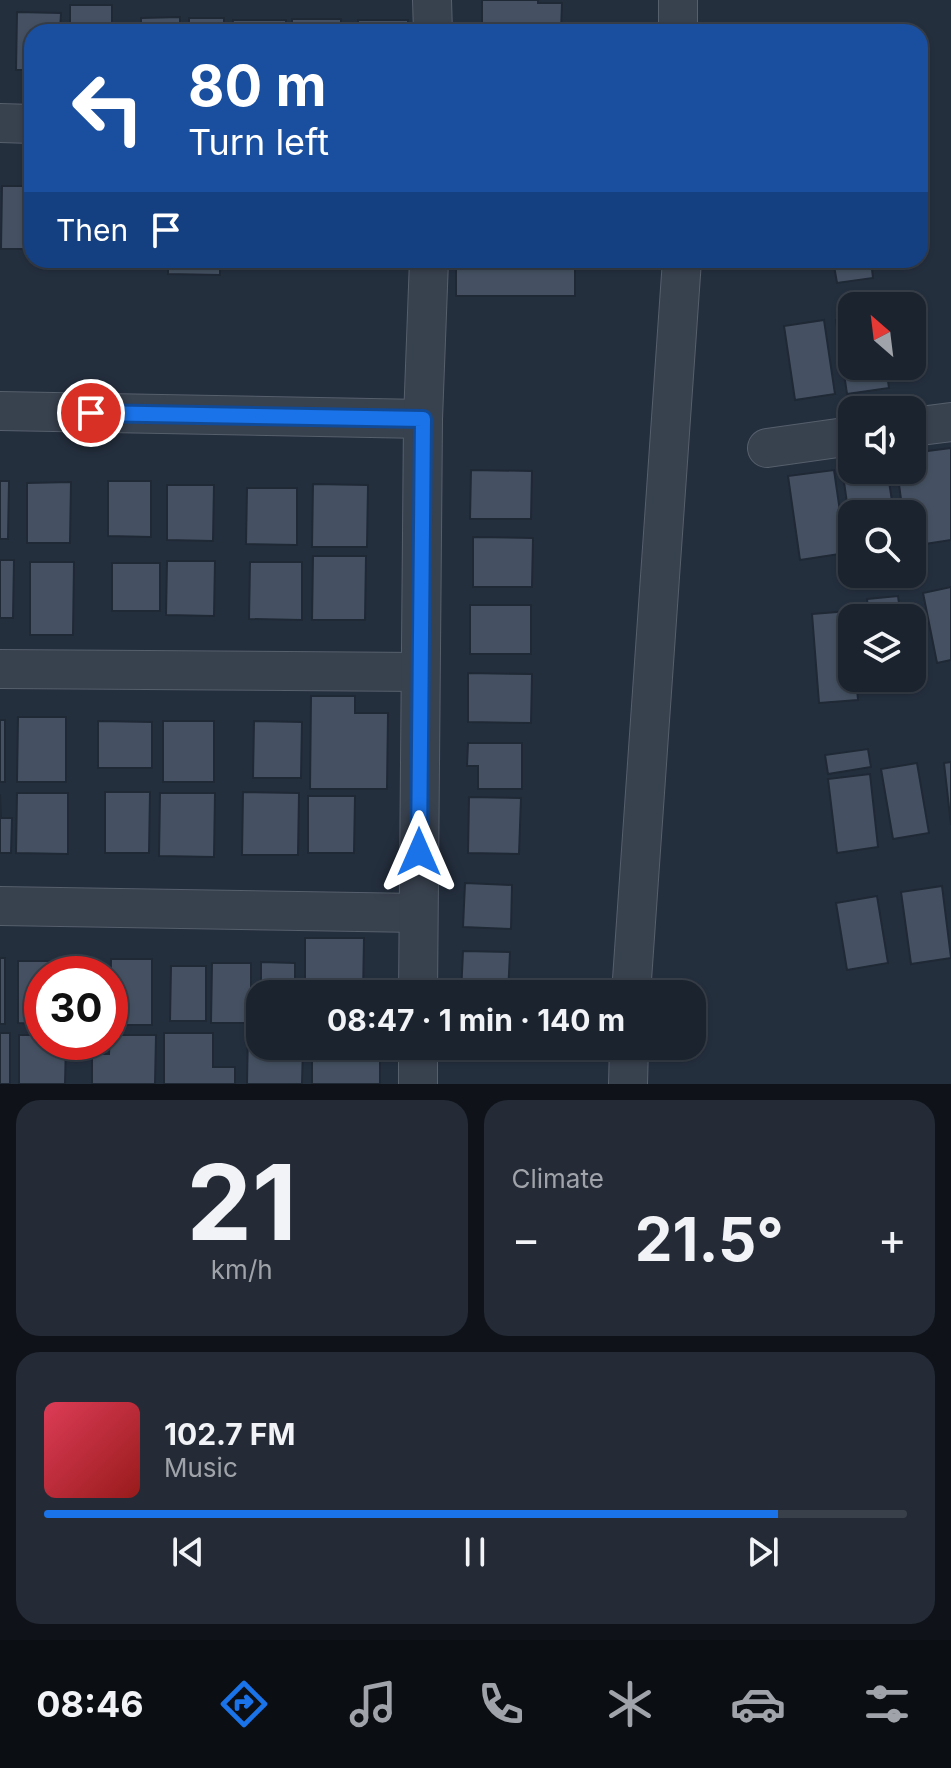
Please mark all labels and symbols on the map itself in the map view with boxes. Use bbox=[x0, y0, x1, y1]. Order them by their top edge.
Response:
north arrow bbox=[838, 292, 926, 380]
pin bbox=[57, 379, 125, 447]
position arrow bbox=[377, 810, 461, 894]
speed limit sign: 30 bbox=[24, 956, 128, 1060]

